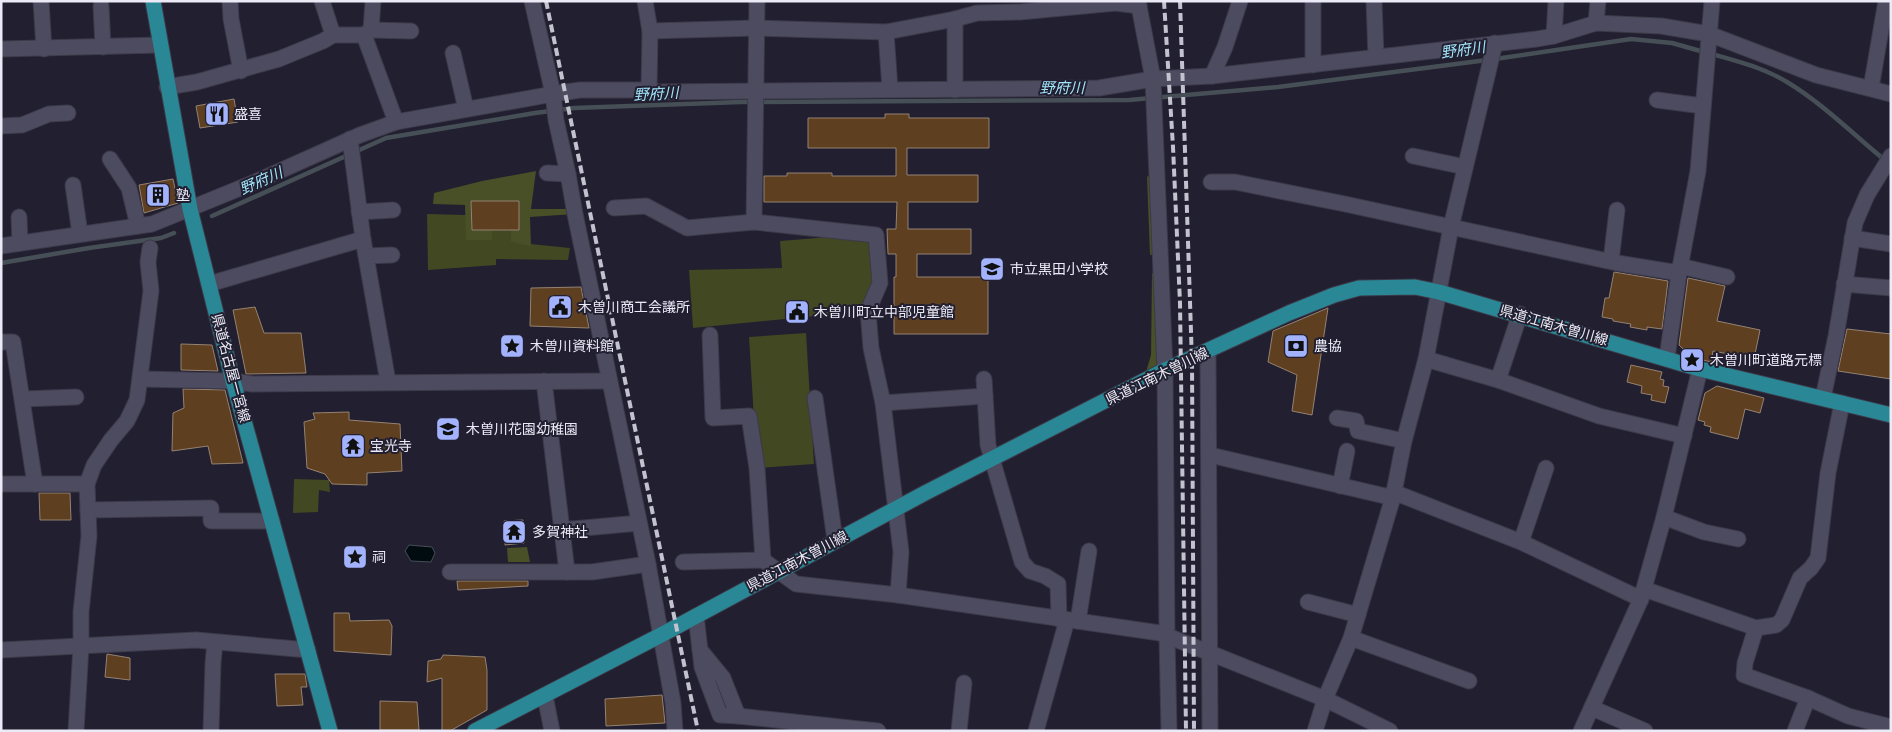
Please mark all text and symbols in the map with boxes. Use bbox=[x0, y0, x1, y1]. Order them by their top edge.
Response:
water label: 野府川 bbox=[1439, 38, 1489, 62]
water label: 野府川 bbox=[1039, 79, 1086, 97]
water label: 野府川 bbox=[633, 84, 681, 104]
restaurant icon: 盛喜 bbox=[204, 101, 230, 127]
place label: 盛喜 bbox=[234, 106, 262, 122]
water label: 野府川 bbox=[237, 163, 287, 198]
building icon: 塾 bbox=[145, 182, 171, 208]
place label: 塾 bbox=[176, 187, 190, 203]
school or university icon: 市立黒田小学校 bbox=[979, 256, 1005, 282]
place label: 市立黒田小学校 bbox=[1010, 261, 1108, 277]
public building icon: 木曽川商工会議所 bbox=[547, 294, 573, 320]
place label: 木曽川商工会議所 bbox=[578, 299, 690, 315]
public building icon: 木曽川町立中部児童館 bbox=[784, 299, 810, 325]
street label: 県道江南木曽川線 bbox=[1498, 302, 1610, 348]
place label: 木曽川町立中部児童館 bbox=[814, 304, 954, 320]
street label: 県道名古屋一宮線 bbox=[209, 312, 253, 424]
place icon: 木曽川資料館 bbox=[499, 333, 525, 359]
bank icon: 農協 bbox=[1283, 333, 1309, 359]
place label: 木曽川資料館 bbox=[530, 338, 614, 354]
place label: 農協 bbox=[1314, 338, 1342, 354]
street label: 県道江南木曽川線 bbox=[1103, 344, 1211, 408]
place icon: 木曽川町道路元標 bbox=[1679, 347, 1705, 373]
place label: 木曽川町道路元標 bbox=[1710, 352, 1822, 368]
school or university icon: 木曽川花園幼稚園 bbox=[435, 416, 461, 442]
place label: 木曽川花園幼稚園 bbox=[466, 421, 578, 437]
temple icon: 宝光寺 bbox=[340, 433, 366, 459]
place label: 宝光寺 bbox=[370, 438, 412, 454]
temple icon: 多賀神社 bbox=[501, 519, 527, 545]
place label: 多賀神社 bbox=[532, 524, 588, 540]
street label: 県道江南木曽川線 bbox=[744, 528, 850, 594]
place icon: 祠 bbox=[342, 544, 368, 570]
place label: 祠 bbox=[372, 549, 386, 565]

